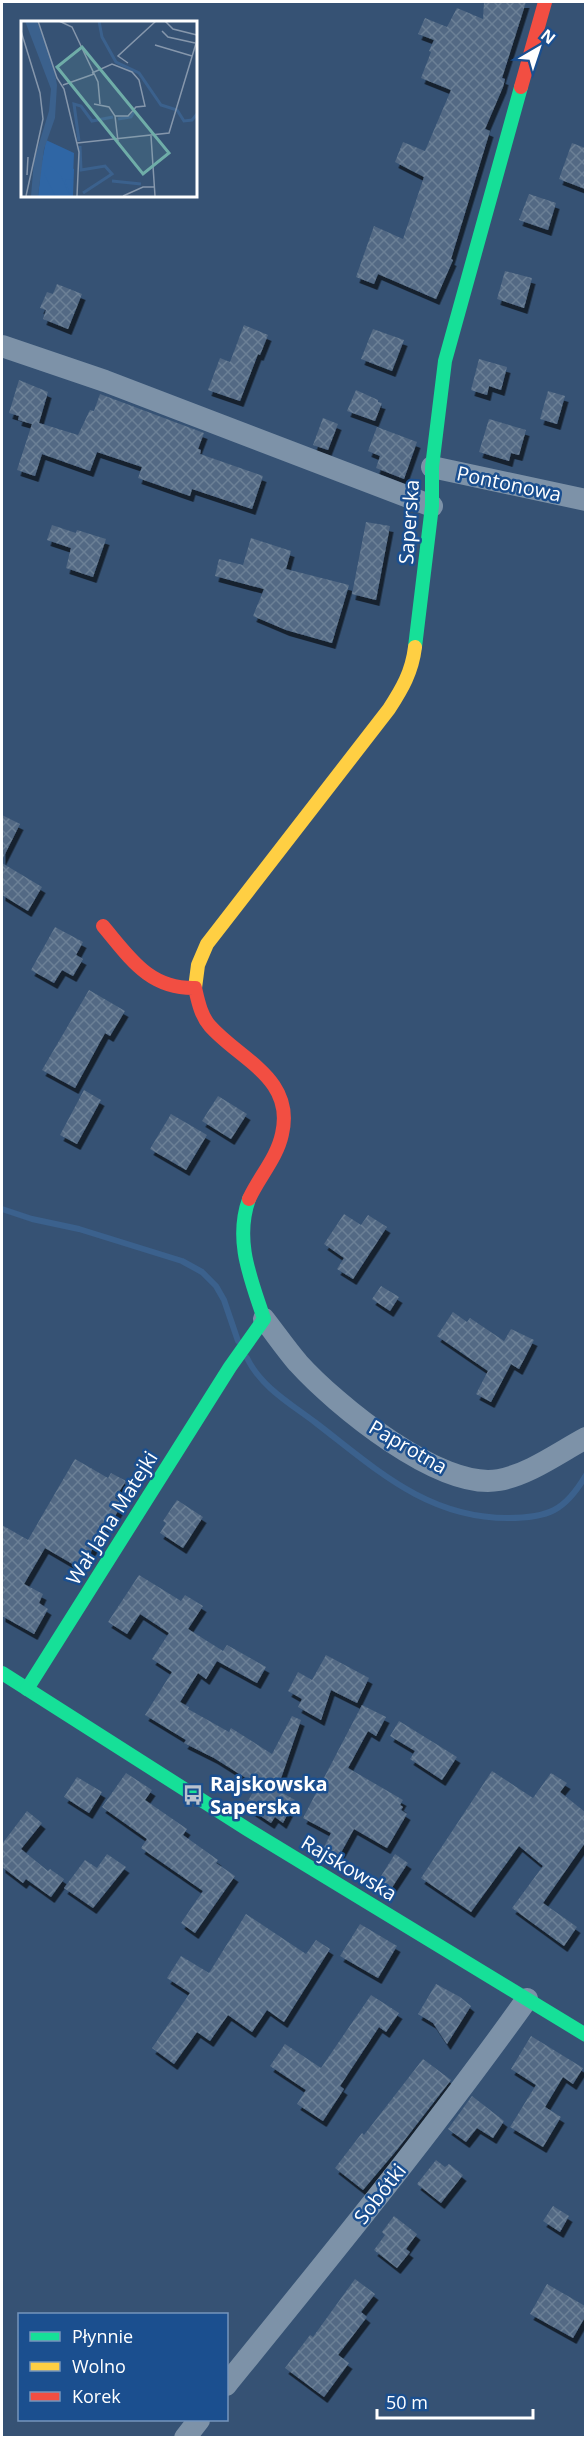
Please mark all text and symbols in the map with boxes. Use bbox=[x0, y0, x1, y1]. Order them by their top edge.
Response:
north arrow bbox=[509, 18, 569, 78]
inset map bbox=[21, 21, 196, 196]
text: N bbox=[536, 24, 560, 49]
street label: Pontonowa bbox=[454, 459, 564, 508]
street label: Saperska bbox=[392, 479, 425, 565]
street label: Paprotna bbox=[364, 1413, 452, 1480]
street label: Wał Jana Matejki bbox=[60, 1446, 164, 1590]
place label: Rajskowska Saperska bbox=[210, 1770, 328, 1820]
bus stop icon: Rajskowska Saperska bbox=[181, 1783, 205, 1807]
street label: Rajskowska bbox=[296, 1828, 402, 1907]
street label: Sobótki bbox=[347, 2158, 412, 2230]
legend bbox=[18, 2313, 228, 2421]
text: Płynnie bbox=[72, 2324, 133, 2348]
text: Wolno bbox=[72, 2354, 126, 2378]
scale bar bbox=[377, 2382, 533, 2420]
text: Korek bbox=[72, 2384, 121, 2408]
text: 50 m bbox=[386, 2390, 428, 2414]

